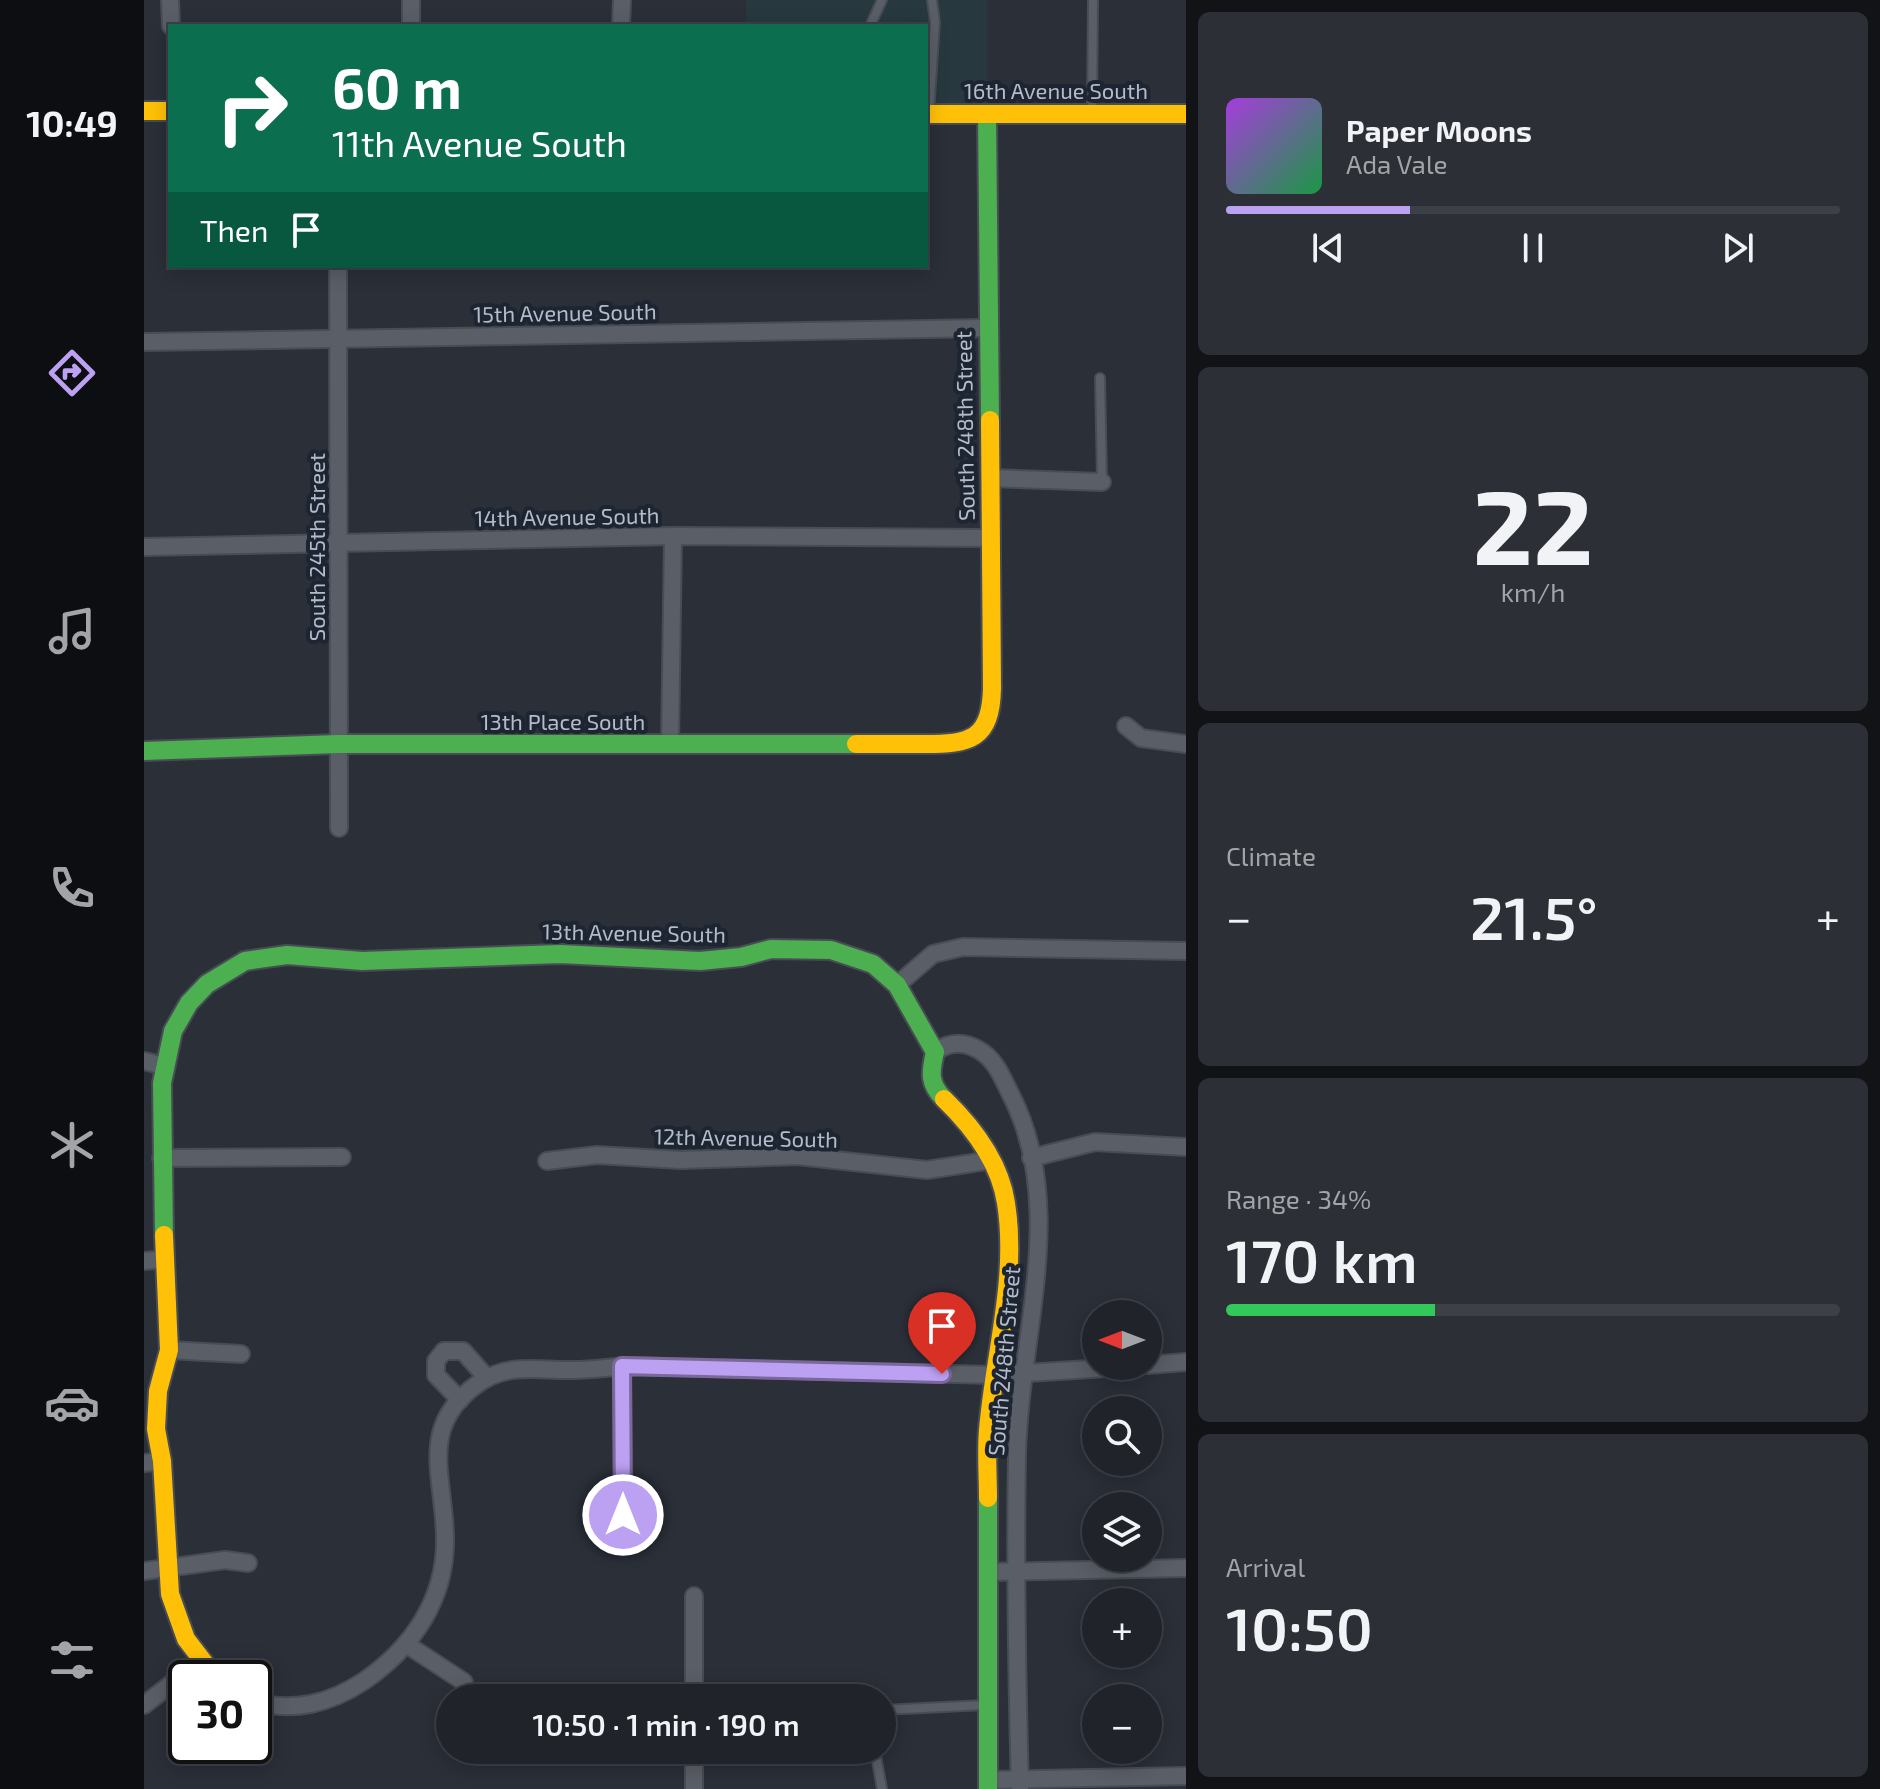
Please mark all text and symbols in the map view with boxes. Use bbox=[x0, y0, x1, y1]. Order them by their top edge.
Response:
text: 60 m bbox=[332, 53, 462, 120]
icon: right bbox=[200, 56, 304, 160]
street label: 16th Avenue South bbox=[964, 77, 1148, 103]
text: 10:49 bbox=[26, 101, 118, 144]
text: Paper Moons bbox=[1346, 112, 1532, 148]
text: 11th Avenue South bbox=[332, 121, 627, 164]
text: Ada Vale bbox=[1346, 148, 1448, 179]
icon: arrive bbox=[284, 208, 328, 252]
text: Then bbox=[200, 212, 268, 248]
icon: previous bbox=[1306, 226, 1350, 270]
icon: pause bbox=[1511, 226, 1555, 270]
icon: next bbox=[1716, 226, 1760, 270]
street label: 15th Avenue South bbox=[473, 297, 657, 327]
street label: South 248th Street bbox=[949, 331, 979, 521]
icon: directions bbox=[44, 345, 100, 401]
street label: South 245th Street bbox=[303, 453, 329, 641]
text: 22 bbox=[1473, 461, 1593, 586]
street label: 14th Avenue South bbox=[474, 501, 660, 531]
text: km/h bbox=[1501, 576, 1565, 607]
icon: music bbox=[44, 603, 100, 659]
street label: 13th Place South bbox=[481, 708, 645, 734]
text: Climate bbox=[1226, 840, 1316, 871]
icon: phone bbox=[44, 860, 100, 916]
text: 21.5° bbox=[1470, 880, 1598, 952]
text: − bbox=[1226, 890, 1252, 943]
text: + bbox=[1816, 890, 1840, 943]
street label: 13th Avenue South bbox=[542, 917, 726, 947]
icon: climate bbox=[44, 1117, 100, 1173]
street label: 12th Avenue South bbox=[654, 1122, 838, 1152]
text: Range · 34% bbox=[1226, 1183, 1371, 1214]
text: 170 km bbox=[1226, 1223, 1418, 1295]
street label: South 248th Street bbox=[982, 1265, 1024, 1457]
pin bbox=[908, 1292, 976, 1374]
north arrow bbox=[1082, 1300, 1162, 1380]
map controls bbox=[1082, 1300, 1162, 1764]
icon: arrive bbox=[920, 1304, 964, 1348]
icon: car bbox=[44, 1375, 100, 1431]
button: search bbox=[1082, 1396, 1162, 1476]
position arrow bbox=[581, 1473, 665, 1557]
button: layers bbox=[1082, 1492, 1162, 1572]
text: Arrival bbox=[1226, 1551, 1305, 1582]
button: + bbox=[1082, 1588, 1162, 1668]
text: 10:50 bbox=[1226, 1591, 1373, 1663]
icon: filters bbox=[44, 1632, 100, 1688]
speed limit sign: 30 bbox=[168, 1660, 272, 1764]
button: − bbox=[1082, 1684, 1162, 1764]
text: 10:50 · 1 min · 190 m bbox=[532, 1706, 800, 1742]

